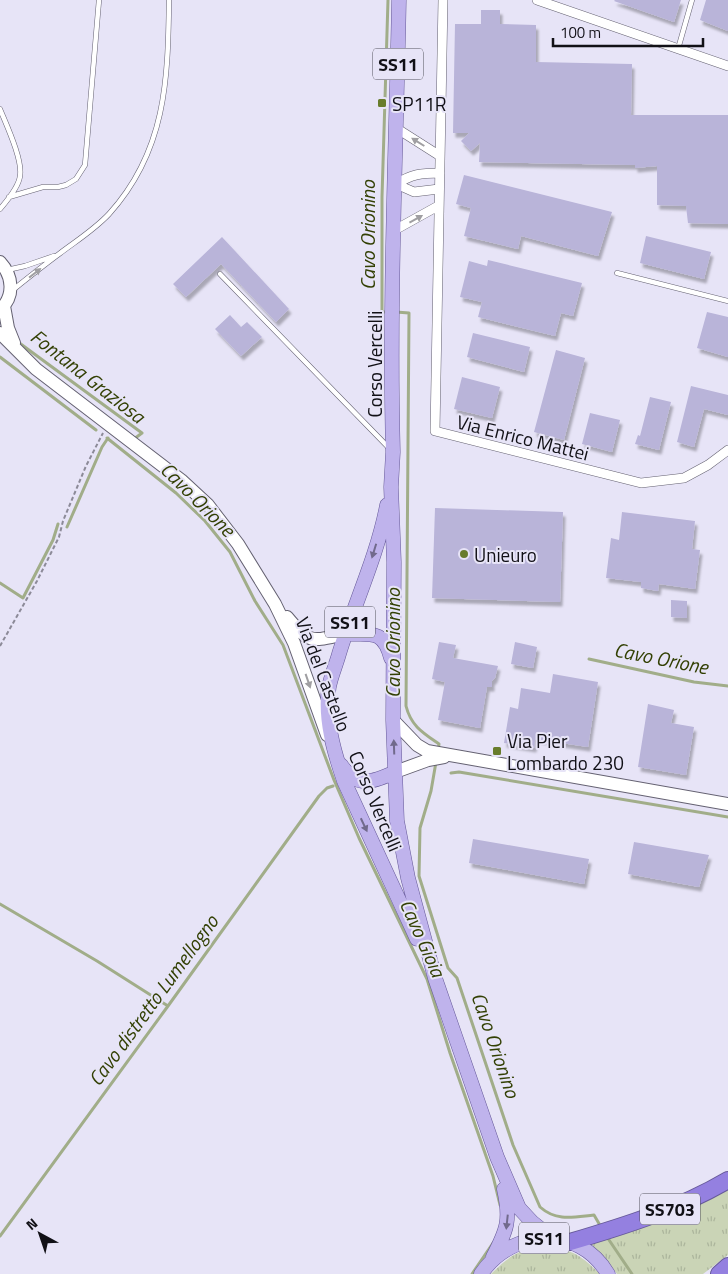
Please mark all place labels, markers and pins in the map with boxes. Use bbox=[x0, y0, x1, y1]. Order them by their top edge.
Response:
place label: SP11R bbox=[392, 89, 447, 118]
marker: SP11R bbox=[376, 97, 388, 109]
place label: Unieuro bbox=[474, 540, 537, 569]
marker: Unieuro bbox=[458, 548, 470, 560]
place label: Via Pier Lombardo 230 bbox=[507, 726, 624, 777]
marker: Via Pier Lombardo 230 bbox=[491, 745, 503, 757]

